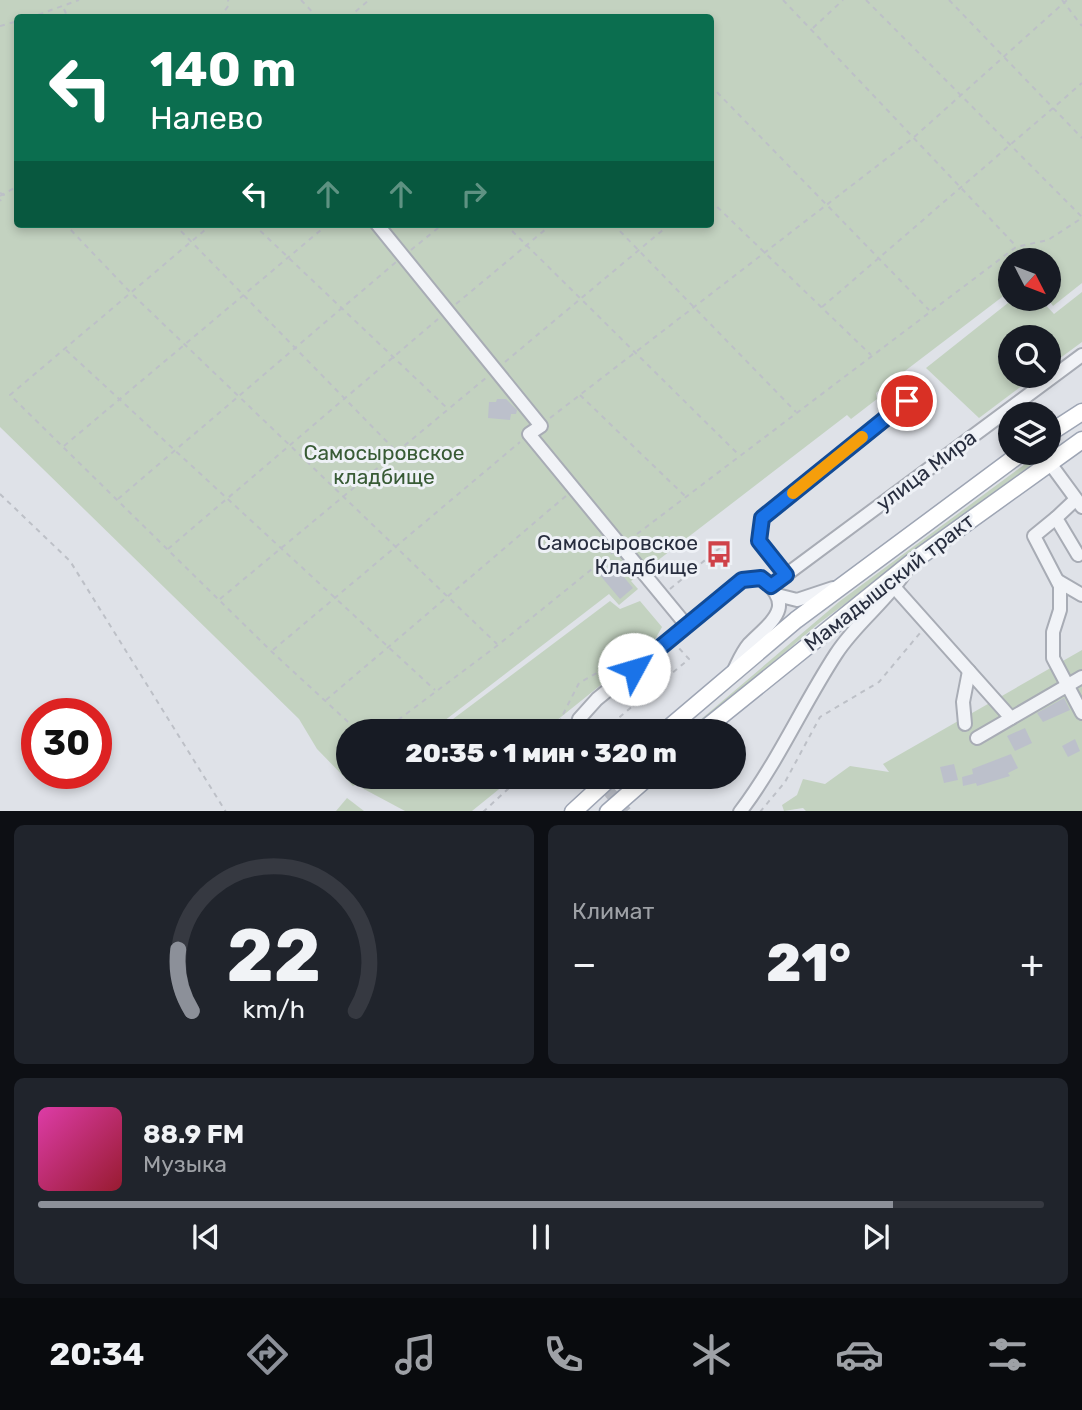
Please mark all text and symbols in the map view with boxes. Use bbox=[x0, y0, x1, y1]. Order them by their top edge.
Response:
text: 140 m bbox=[150, 40, 296, 98]
icon: left bbox=[35, 42, 126, 133]
text: Налево bbox=[150, 99, 263, 137]
icon: left bbox=[236, 175, 274, 213]
icon: ahead bbox=[309, 175, 347, 213]
icon: ahead bbox=[382, 175, 420, 213]
icon: right bbox=[455, 175, 493, 213]
north arrow bbox=[998, 248, 1060, 312]
map controls bbox=[998, 248, 1061, 465]
button: search bbox=[998, 325, 1061, 388]
pin bbox=[877, 371, 937, 431]
icon: arrive bbox=[888, 382, 926, 420]
button: layers bbox=[998, 402, 1061, 465]
street label: улица Мира bbox=[871, 424, 981, 516]
park label: Самосыровское кладбище bbox=[304, 440, 464, 489]
street label: Мамадышский тракт bbox=[799, 508, 979, 656]
place label: Самосыровское Кладбище bbox=[537, 530, 698, 579]
bus stop icon: Самосыровское Кладбище bbox=[704, 539, 734, 569]
position arrow bbox=[597, 632, 671, 706]
speed limit sign: 30 bbox=[21, 698, 112, 789]
text: 20:35 · 1 мин · 320 m bbox=[405, 738, 677, 769]
text: Климат bbox=[572, 897, 654, 925]
text: 22 bbox=[227, 913, 321, 999]
text: 21° bbox=[766, 932, 851, 994]
text: − bbox=[572, 941, 597, 987]
text: + bbox=[1020, 941, 1044, 987]
text: km/h bbox=[243, 994, 305, 1023]
text: 88.9 FM bbox=[143, 1119, 244, 1150]
text: Музыка bbox=[143, 1150, 227, 1178]
icon: previous bbox=[187, 1218, 225, 1256]
icon: pause bbox=[522, 1218, 560, 1256]
icon: next bbox=[857, 1218, 895, 1256]
icon: directions bbox=[243, 1330, 292, 1379]
icon: music bbox=[391, 1330, 440, 1379]
icon: phone bbox=[539, 1330, 588, 1379]
icon: climate bbox=[687, 1330, 736, 1379]
icon: car bbox=[835, 1330, 884, 1379]
icon: filters bbox=[983, 1330, 1032, 1379]
text: 20:34 bbox=[50, 1335, 144, 1373]

